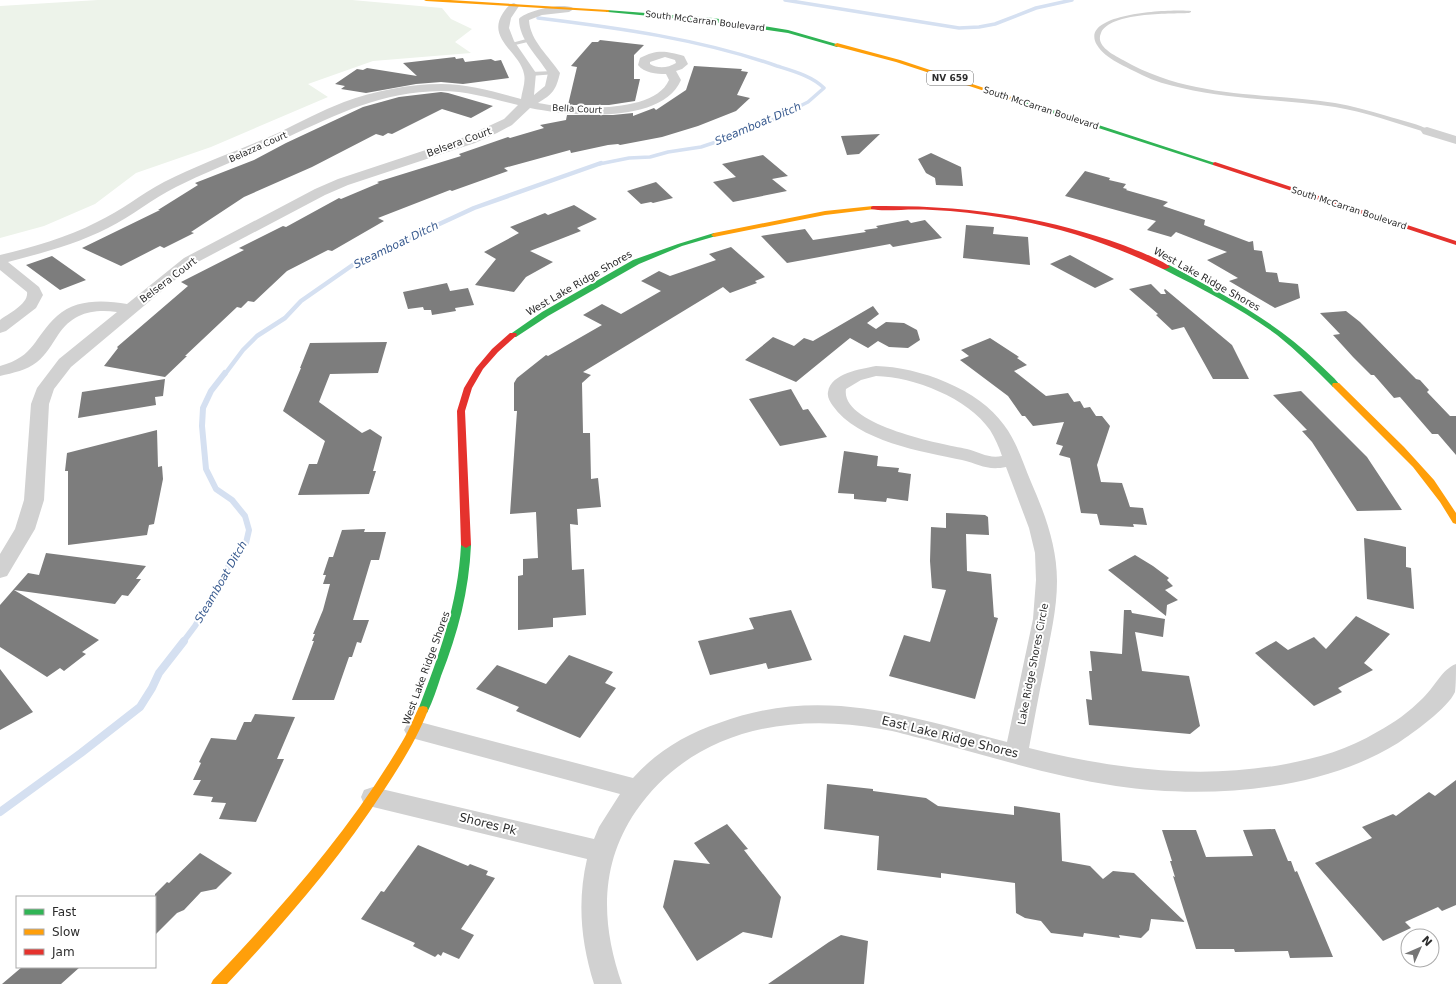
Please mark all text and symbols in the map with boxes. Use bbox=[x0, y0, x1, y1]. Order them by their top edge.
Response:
street label: South McCarran Boulevard bbox=[645, 9, 765, 33]
road number: NV 659 bbox=[927, 71, 973, 85]
street label: South McCarran Boulevard bbox=[982, 85, 1100, 131]
water label: Steamboat Ditch bbox=[713, 100, 803, 148]
street label: Bella Court bbox=[552, 103, 603, 115]
street label: Belsera Court bbox=[425, 125, 493, 159]
street label: Belazza Court bbox=[228, 130, 289, 164]
street label: South McCarran Boulevard bbox=[1290, 185, 1408, 231]
water label: Steamboat Ditch bbox=[352, 219, 441, 271]
street label: West Lake Ridge Shores bbox=[1152, 245, 1262, 313]
street label: West Lake Ridge Shores bbox=[524, 248, 634, 318]
street label: Belsera Court bbox=[138, 255, 199, 305]
water label: Steamboat Ditch bbox=[192, 539, 250, 625]
street label: Lake Ridge Shores Circle bbox=[1016, 602, 1050, 726]
street label: West Lake Ridge Shores bbox=[400, 610, 452, 726]
street label: East Lake Ridge Shores bbox=[880, 713, 1020, 761]
street label: Shores Pk bbox=[458, 810, 518, 838]
legend bbox=[16, 896, 156, 968]
text: Fast bbox=[52, 905, 76, 919]
text: Slow bbox=[52, 925, 80, 939]
north arrow bbox=[1400, 928, 1440, 968]
text: N bbox=[1419, 933, 1435, 949]
text: Jam bbox=[51, 945, 75, 959]

